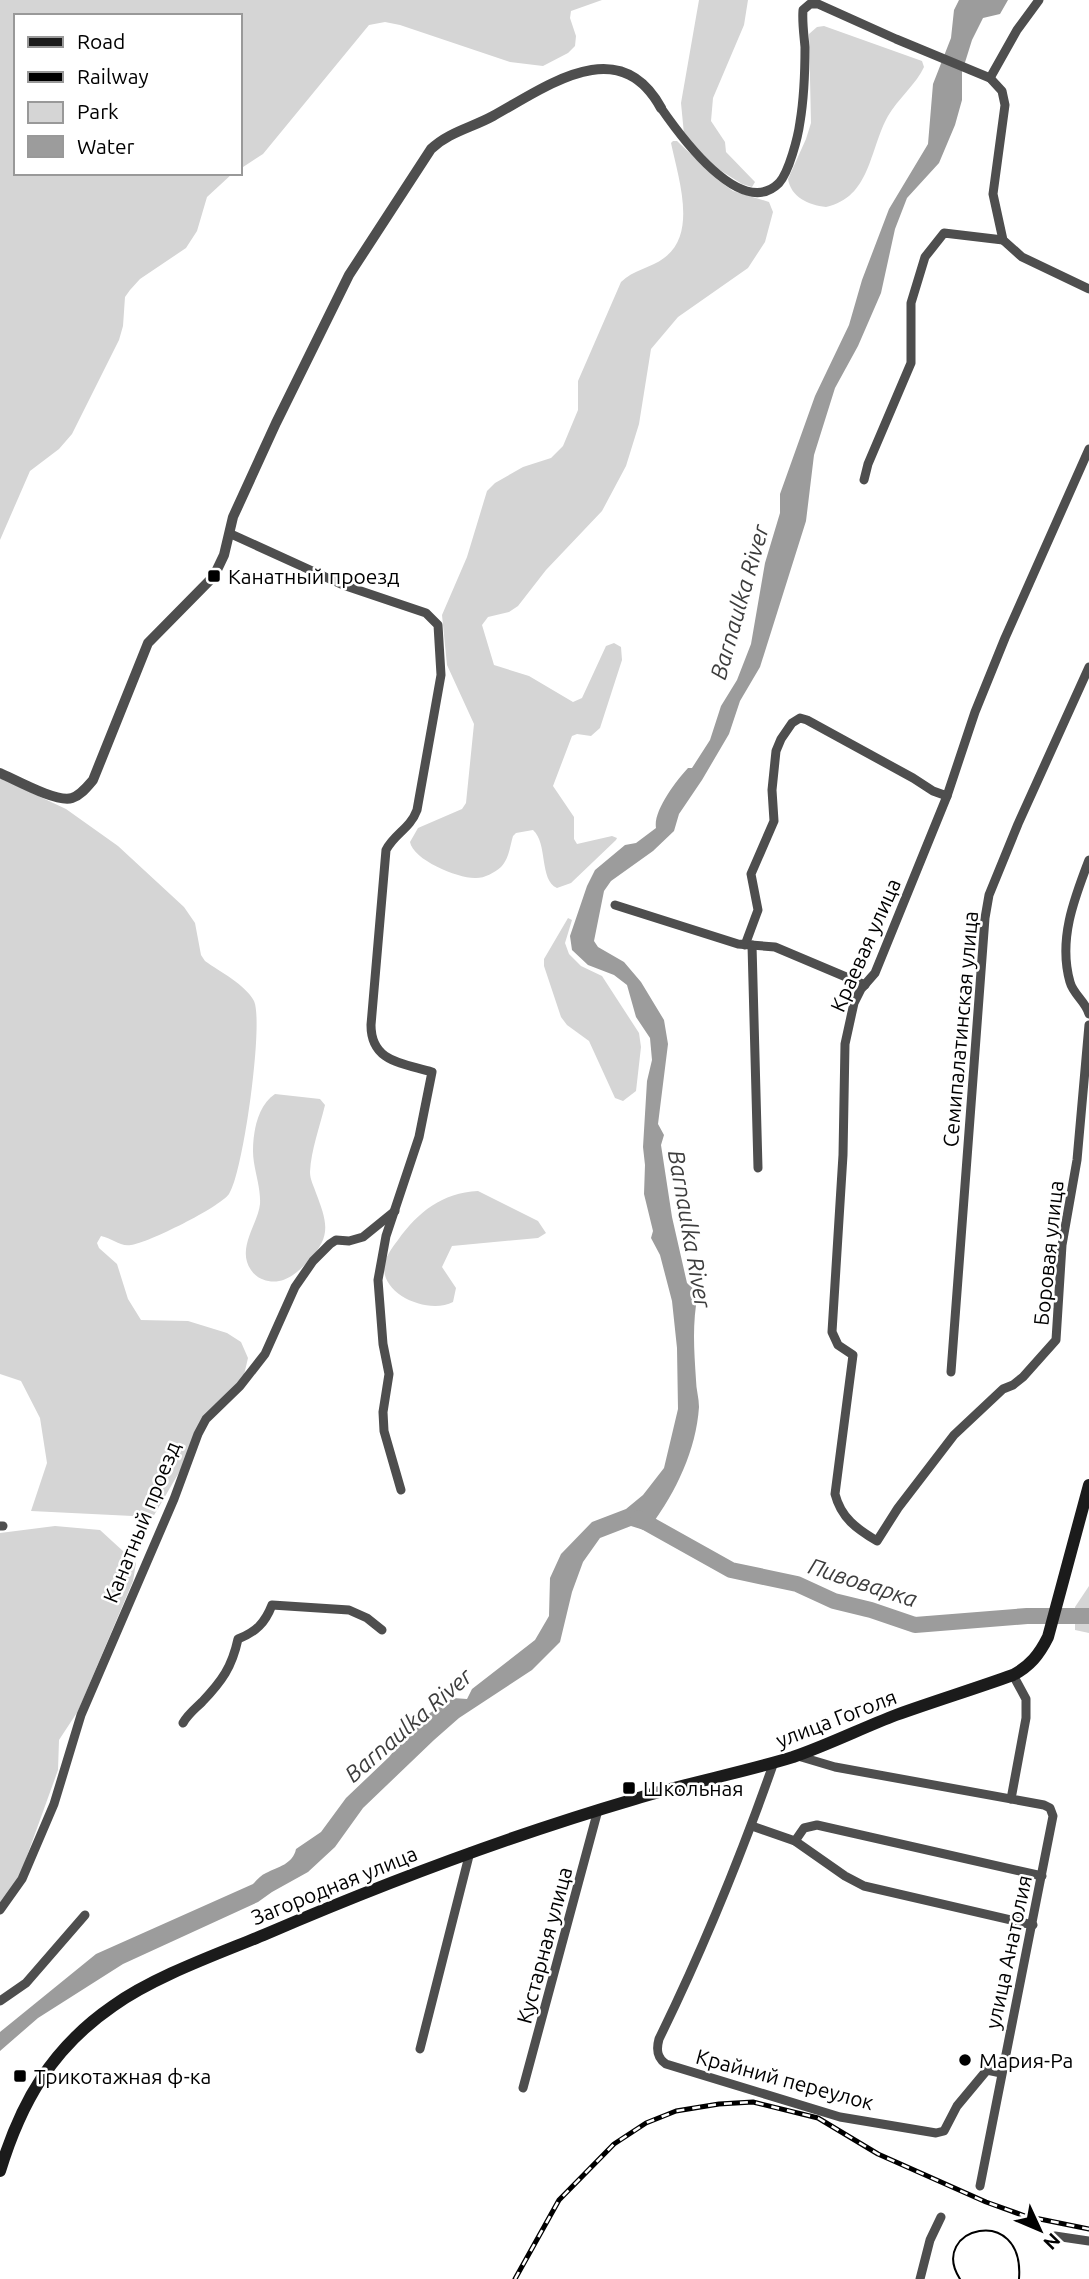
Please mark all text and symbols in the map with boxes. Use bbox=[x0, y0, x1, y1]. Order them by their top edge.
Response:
legend bbox=[14, 14, 242, 175]
text: Road bbox=[77, 29, 125, 53]
text: Railway bbox=[77, 64, 149, 88]
text: Park bbox=[77, 99, 119, 123]
text: Water bbox=[77, 134, 135, 158]
water label: Barnaulka River bbox=[705, 521, 773, 682]
place label: Канатный проезд bbox=[228, 564, 400, 588]
marker: Канатный проезд bbox=[206, 568, 222, 584]
street label: Краевая улица bbox=[825, 875, 905, 1015]
street label: Семипалатинская улица bbox=[938, 910, 982, 1148]
water label: Barnaulka River bbox=[664, 1148, 716, 1311]
street label: Боровая улица bbox=[1028, 1179, 1068, 1327]
street label: Канатный проезд bbox=[98, 1438, 184, 1606]
water label: Пивоварка bbox=[805, 1553, 921, 1611]
water label: Barnaulka River bbox=[340, 1662, 477, 1787]
street label: улица Гоголя bbox=[772, 1684, 900, 1752]
place label: Школьная bbox=[643, 1776, 744, 1800]
marker: Школьная bbox=[621, 1780, 637, 1796]
street label: Загородная улица bbox=[248, 1841, 420, 1929]
street label: Кустарная улица bbox=[512, 1864, 576, 2026]
street label: улица Анатолия bbox=[980, 1873, 1036, 2031]
street label: Крайний переулок bbox=[694, 2044, 877, 2114]
place label: Мария-Ра bbox=[979, 2048, 1073, 2072]
marker: Мария-Ра bbox=[957, 2052, 973, 2068]
place label: Трикотажная ф-ка bbox=[34, 2064, 211, 2088]
marker: Трикотажная ф-ка bbox=[12, 2068, 28, 2084]
north arrow bbox=[1005, 2195, 1075, 2265]
text: N bbox=[1039, 2229, 1065, 2255]

